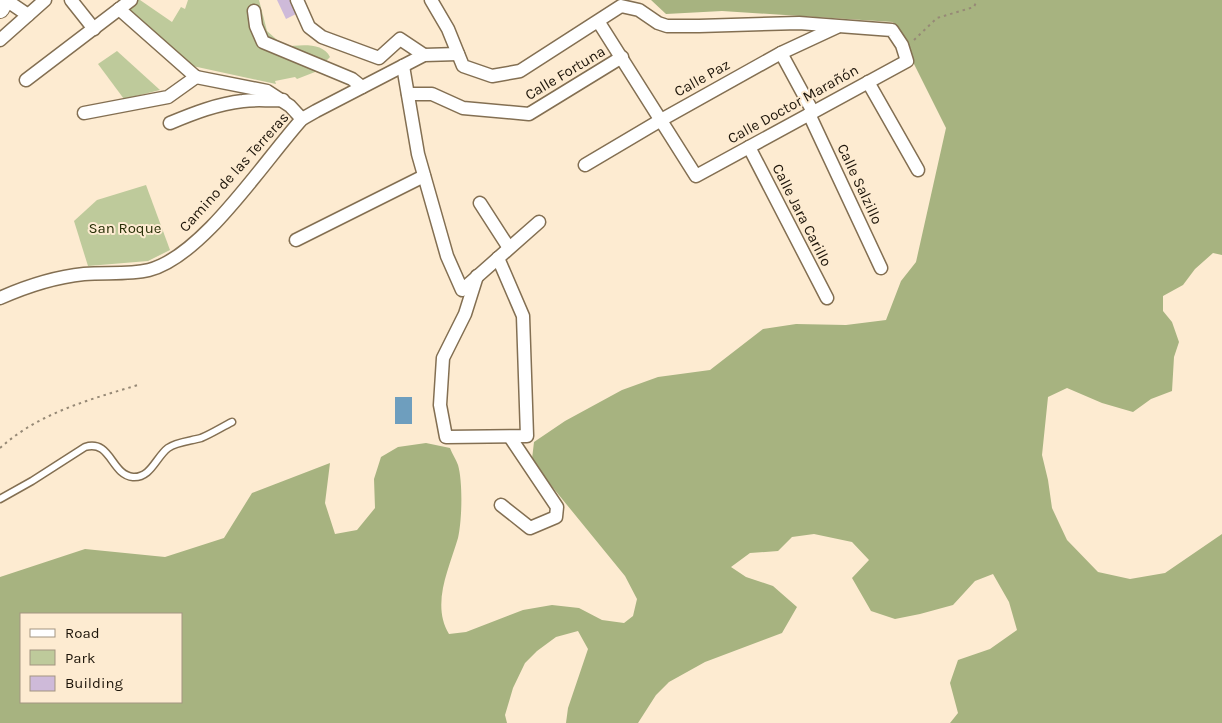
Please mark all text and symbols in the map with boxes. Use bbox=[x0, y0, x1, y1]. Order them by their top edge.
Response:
street label: Calle Fortuna bbox=[522, 42, 608, 104]
street label: Calle Paz bbox=[671, 55, 733, 101]
street label: Calle Doctor Marañón bbox=[724, 61, 862, 147]
street label: Camino de las Terreras bbox=[175, 108, 293, 236]
street label: Calle Salzillo bbox=[833, 141, 887, 227]
street label: Calle Jara Carillo bbox=[768, 161, 836, 269]
park label: San Roque bbox=[89, 219, 161, 237]
legend bbox=[20, 613, 182, 703]
text: Road bbox=[65, 624, 100, 642]
text: Park bbox=[65, 649, 95, 667]
text: Building bbox=[65, 674, 123, 692]

